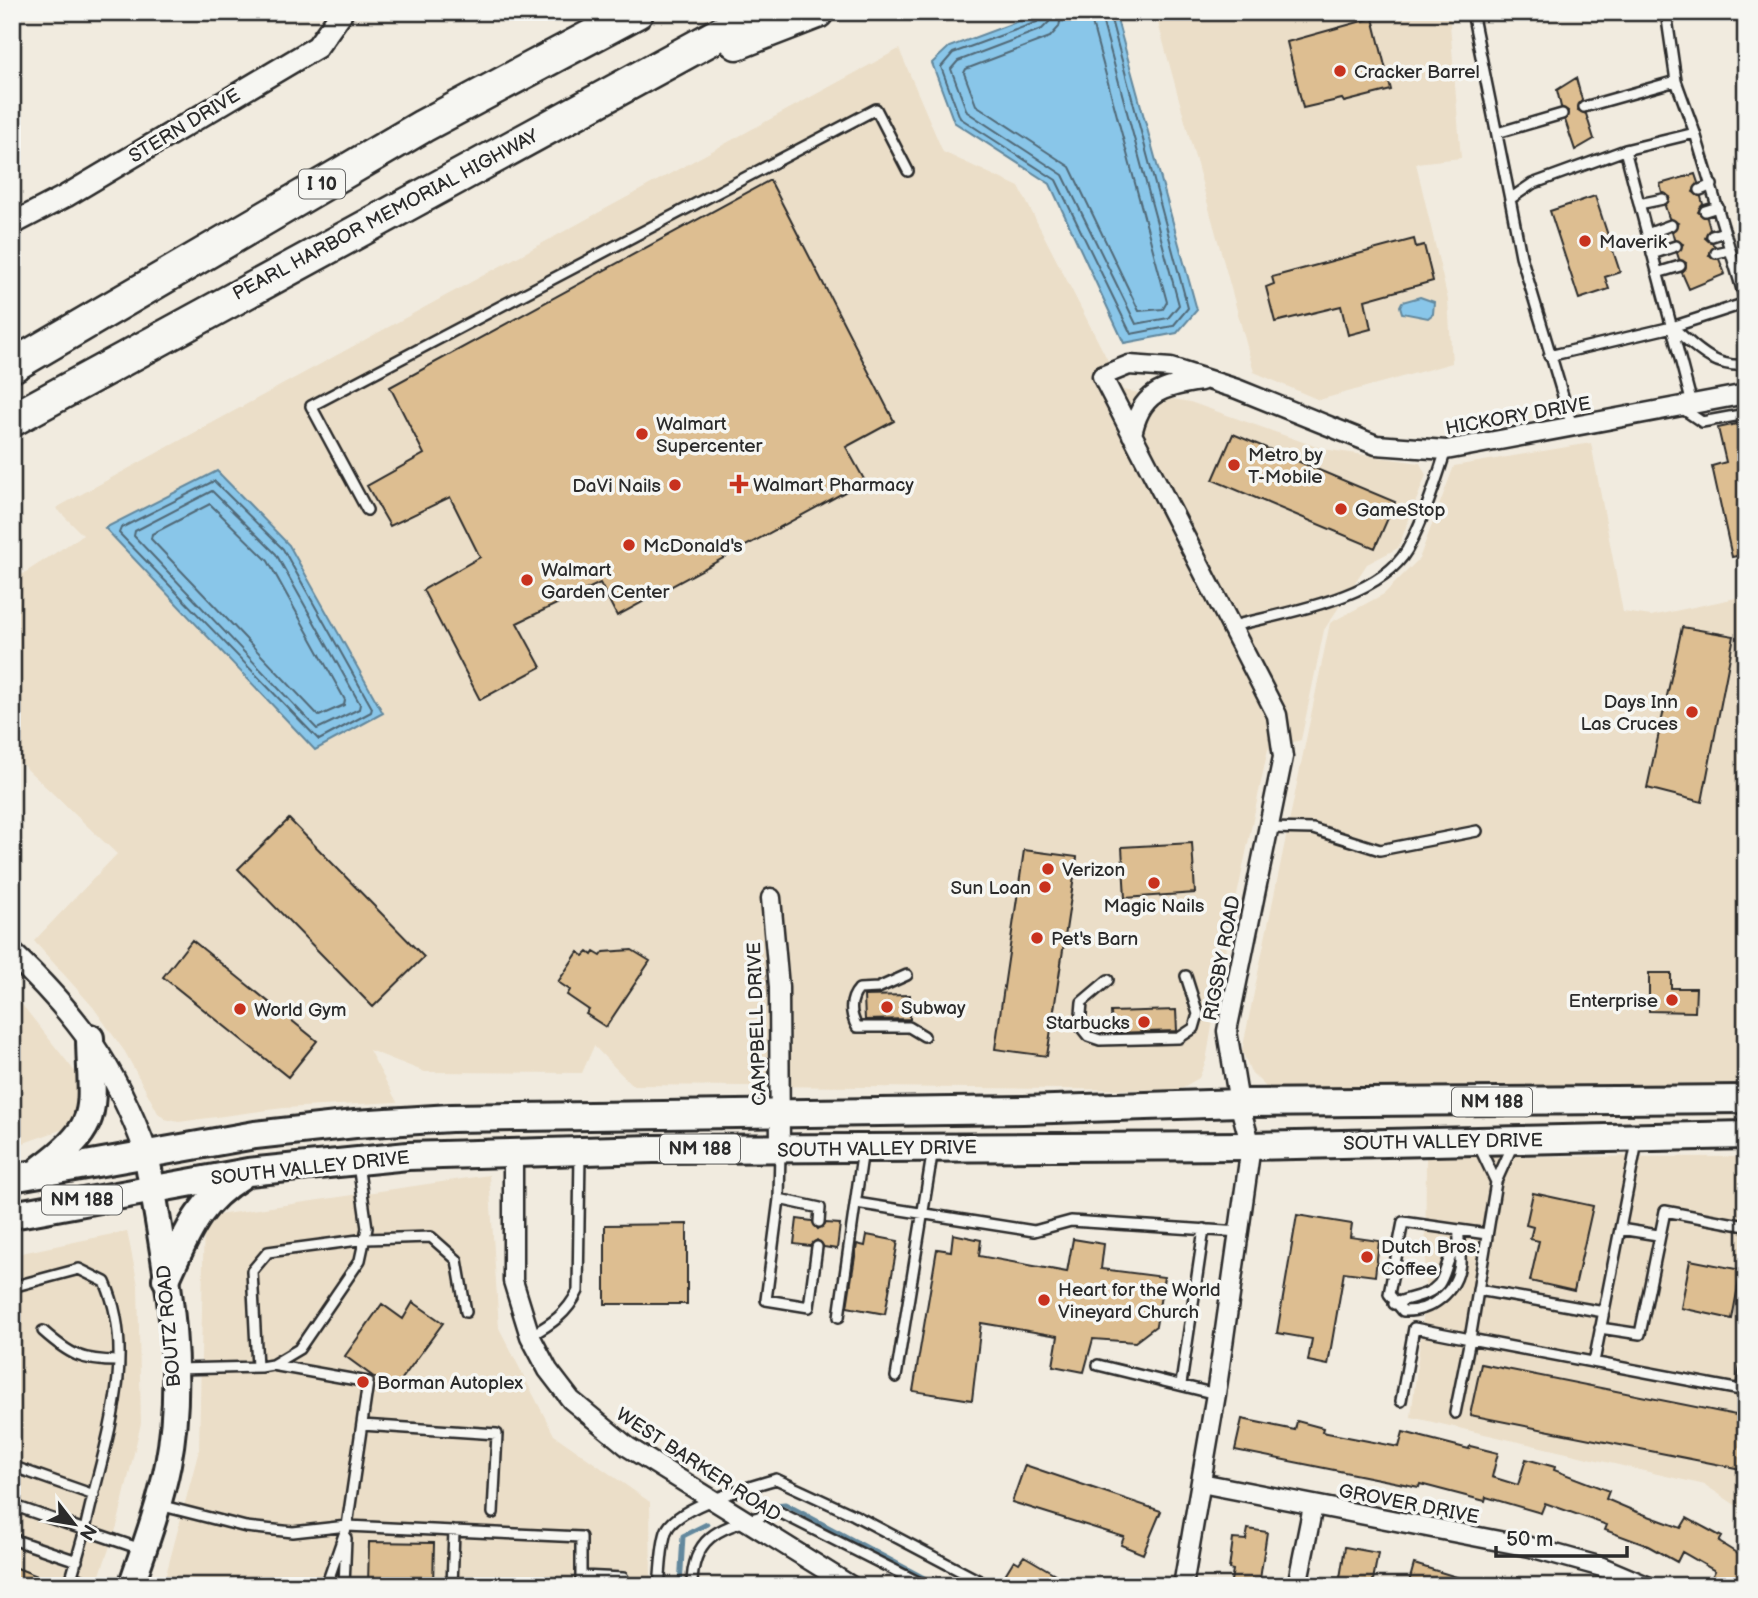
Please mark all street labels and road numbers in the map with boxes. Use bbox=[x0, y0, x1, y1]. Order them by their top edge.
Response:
street label: STERN DRIVE bbox=[125, 84, 245, 168]
street label: PEARL HARBOR MEMORIAL HIGHWAY bbox=[229, 124, 543, 306]
road number: I 10 bbox=[299, 169, 345, 198]
street label: HICKORY DRIVE bbox=[1444, 392, 1593, 441]
street label: RIGSBY ROAD bbox=[1199, 893, 1246, 1023]
street label: CAMPBELL DRIVE bbox=[743, 942, 772, 1106]
road number: NM 188 bbox=[1452, 1087, 1532, 1116]
street label: SOUTH VALLEY DRIVE bbox=[1343, 1129, 1543, 1156]
road number: NM 188 bbox=[660, 1134, 740, 1164]
street label: SOUTH VALLEY DRIVE bbox=[777, 1136, 977, 1163]
street label: SOUTH VALLEY DRIVE bbox=[210, 1147, 411, 1190]
road number: NM 188 bbox=[42, 1185, 122, 1214]
street label: BOUTZ ROAD bbox=[153, 1264, 186, 1388]
street label: WEST BARKER ROAD bbox=[611, 1403, 785, 1527]
street label: GROVER DRIVE bbox=[1337, 1480, 1481, 1529]

